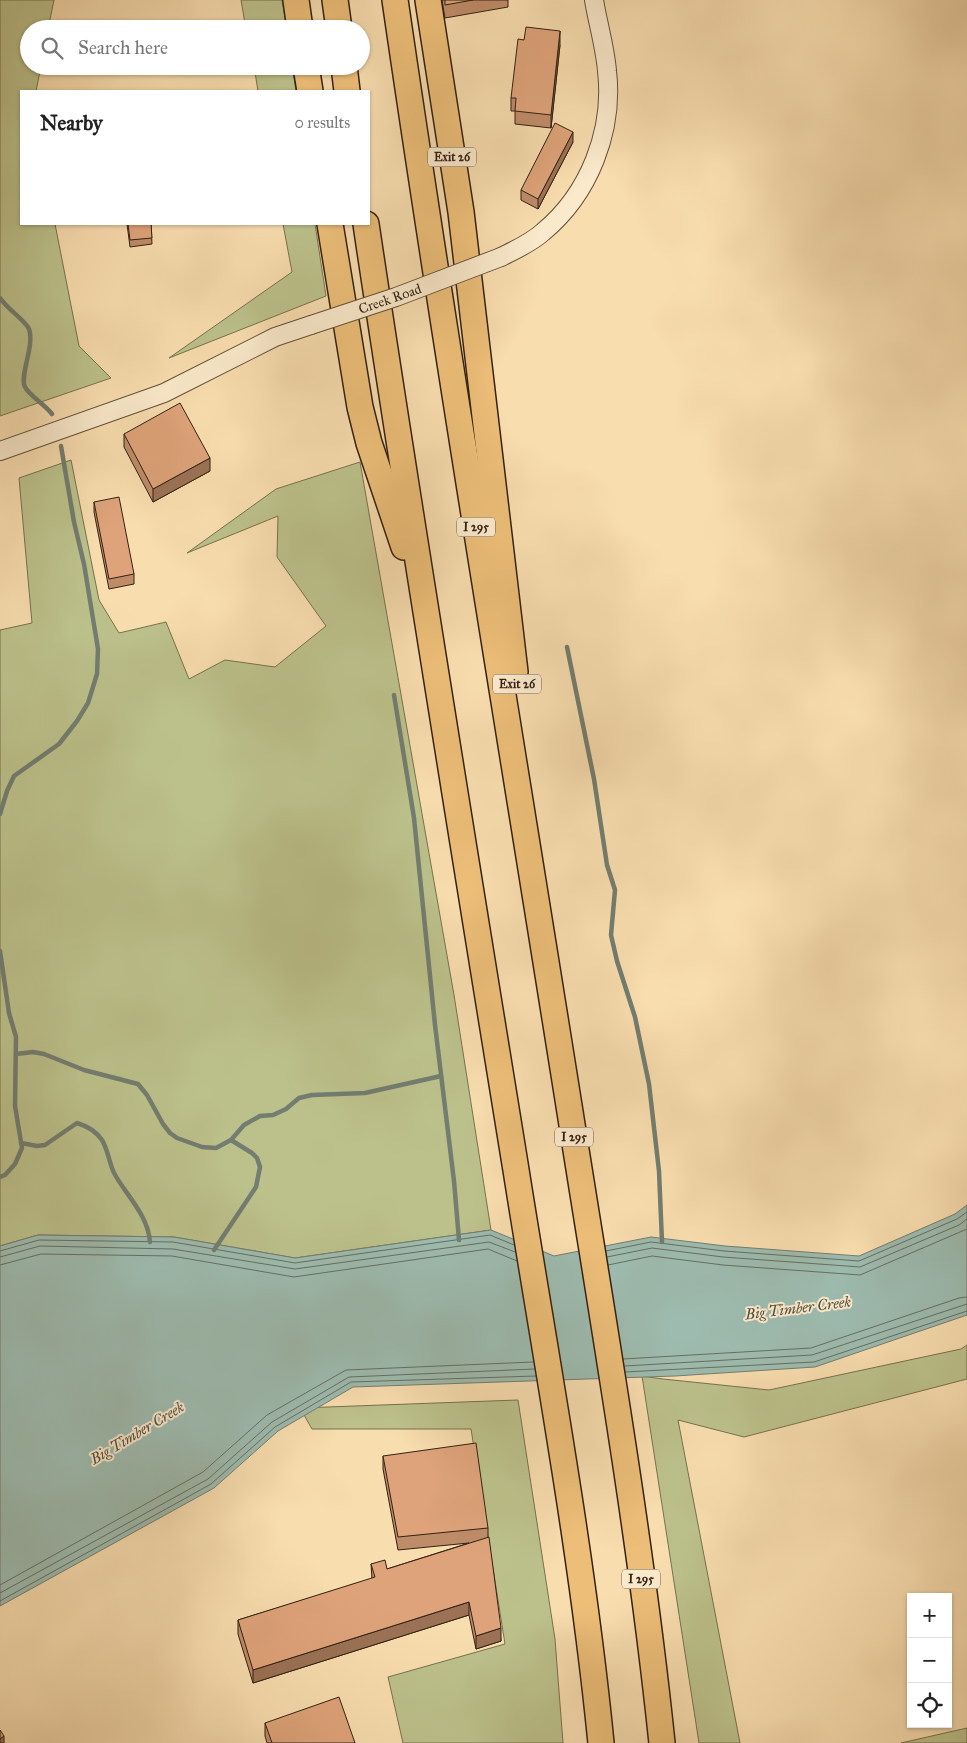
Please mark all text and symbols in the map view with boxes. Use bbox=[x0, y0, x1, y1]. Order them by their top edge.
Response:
search box bbox=[20, 20, 370, 75]
icon: search bbox=[38, 34, 66, 62]
text: Search here bbox=[78, 36, 168, 59]
text: Nearby bbox=[40, 110, 103, 136]
text: 0 results bbox=[295, 113, 350, 132]
road number: Exit 26 bbox=[428, 148, 476, 166]
street label: Creek Road bbox=[356, 280, 424, 318]
road number: I 295 bbox=[457, 518, 495, 536]
road number: Exit 26 bbox=[493, 674, 541, 694]
road number: I 295 bbox=[555, 1128, 593, 1146]
water label: Big Timber Creek bbox=[743, 1293, 852, 1324]
water label: Big Timber Creek bbox=[86, 1398, 188, 1469]
road number: I 295 bbox=[622, 1570, 660, 1588]
map controls bbox=[907, 1593, 952, 1728]
button: + bbox=[907, 1593, 952, 1638]
button: − bbox=[907, 1638, 952, 1683]
button: locate bbox=[907, 1683, 952, 1728]

